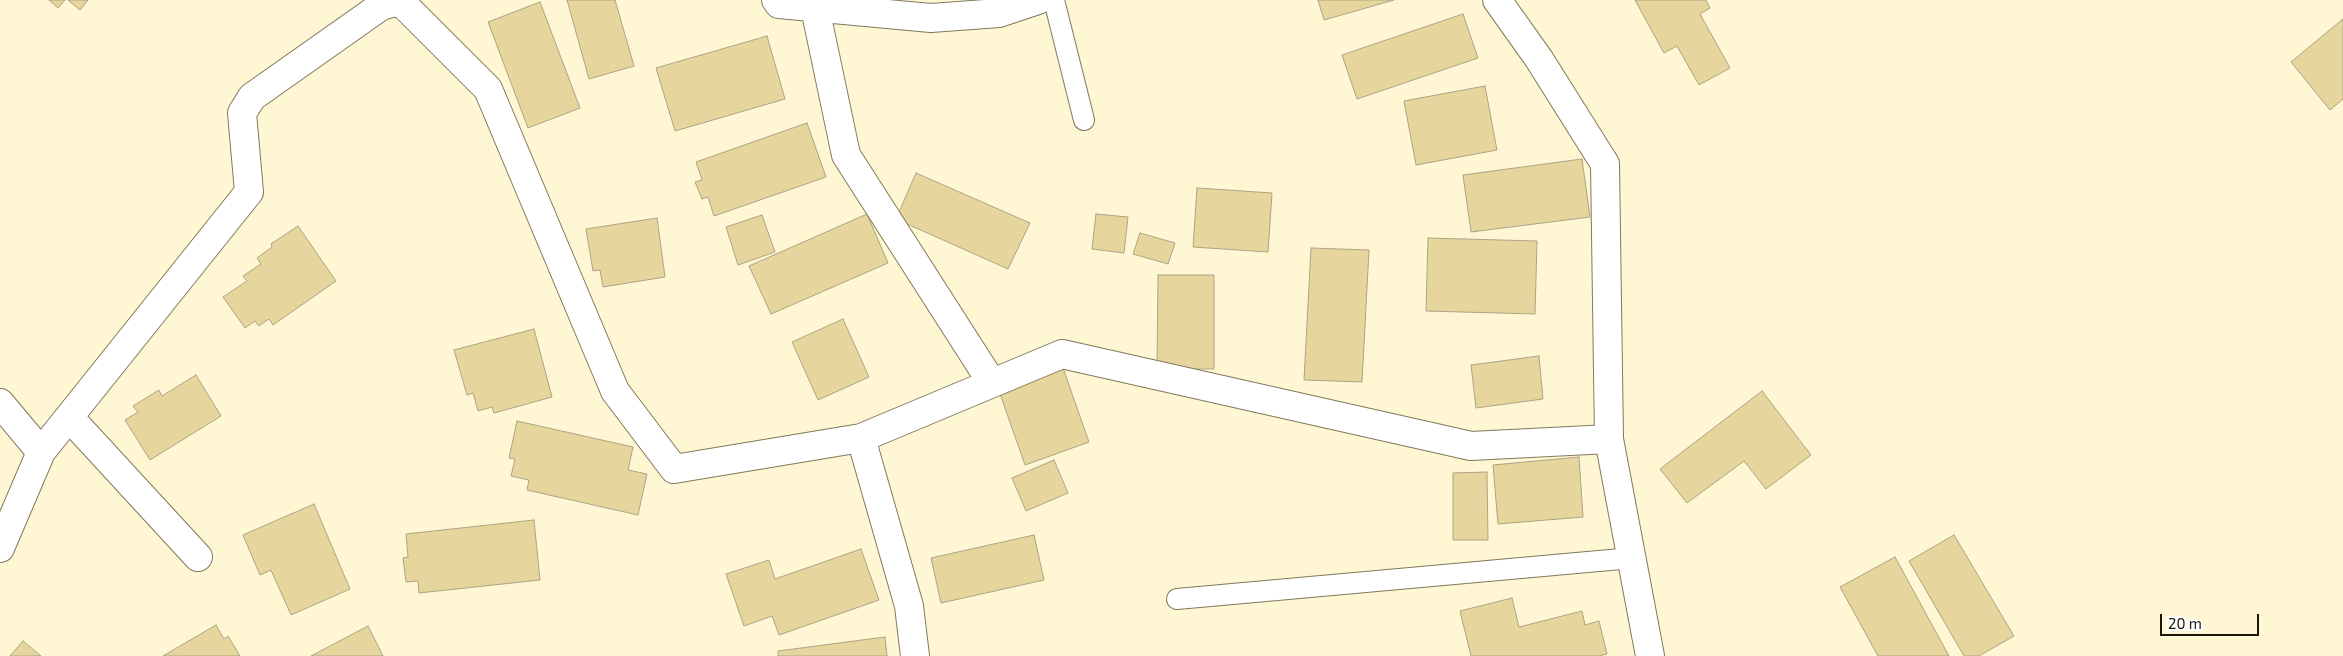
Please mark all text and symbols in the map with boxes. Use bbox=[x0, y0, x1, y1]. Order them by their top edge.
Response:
scale bar bbox=[2163, 604, 2262, 636]
text: 20 m bbox=[2168, 614, 2202, 632]

